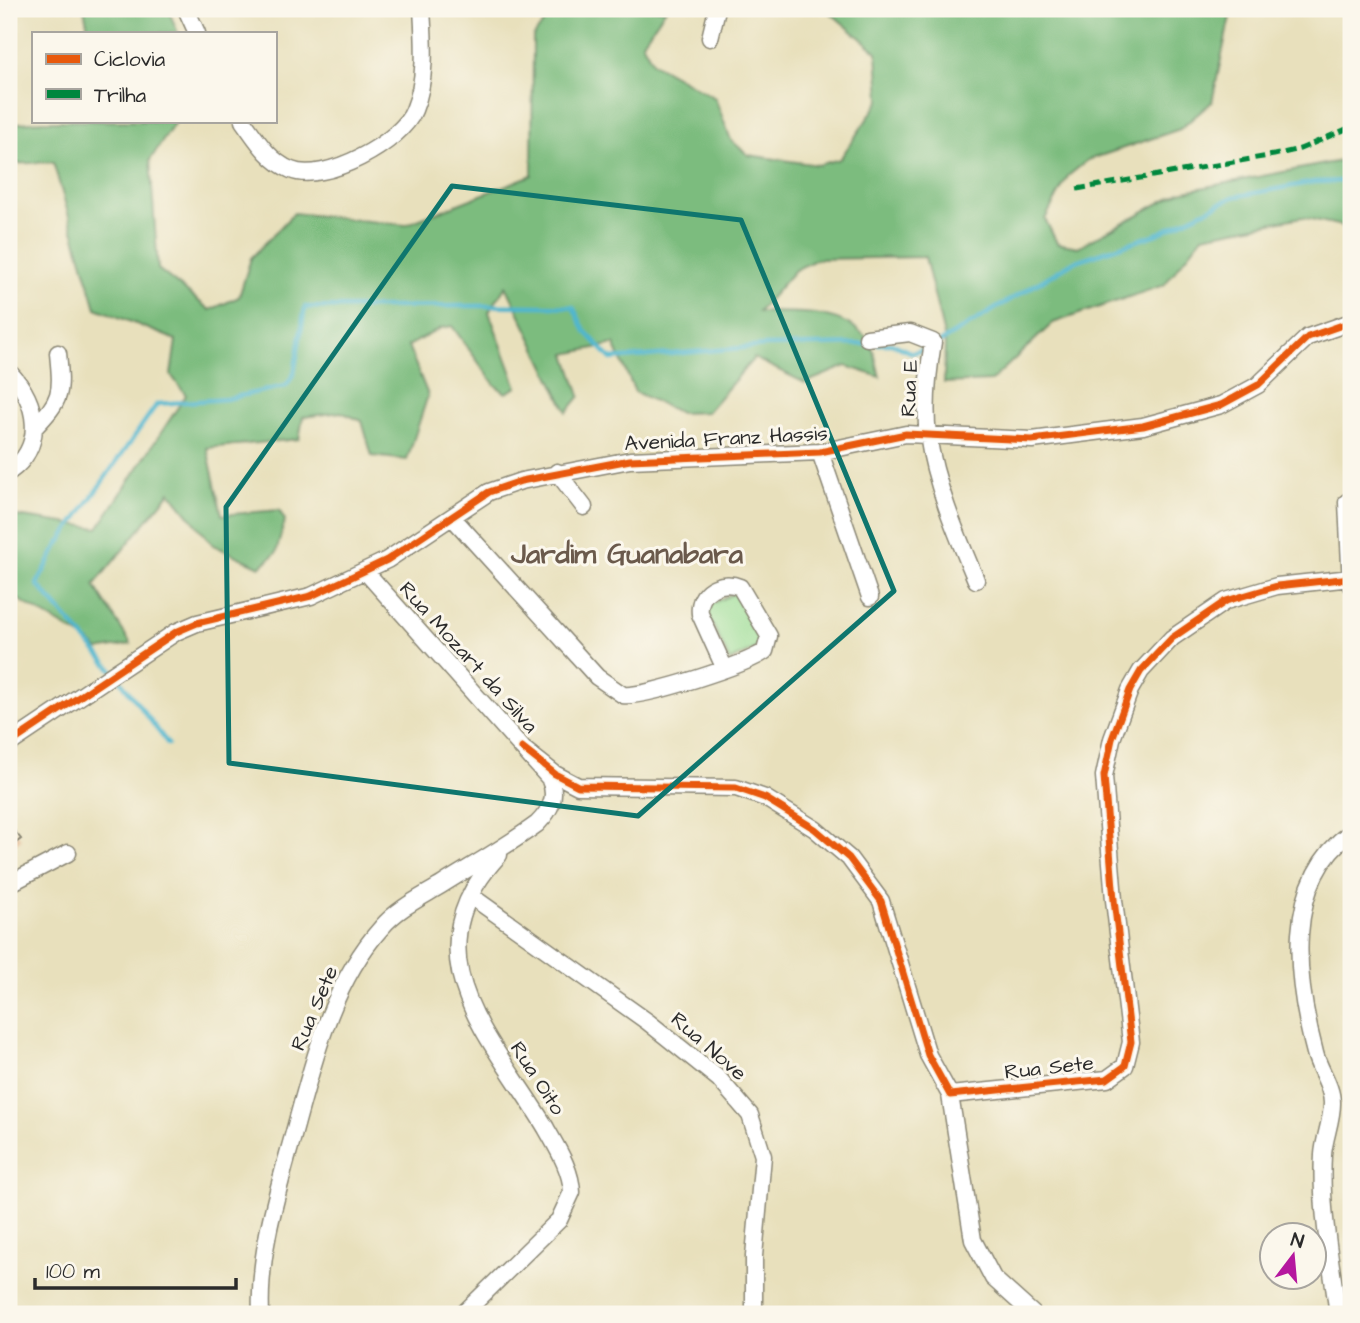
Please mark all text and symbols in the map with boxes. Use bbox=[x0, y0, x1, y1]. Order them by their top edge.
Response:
legend bbox=[32, 32, 276, 122]
text: Ciclovia bbox=[94, 45, 166, 74]
text: Trilha bbox=[94, 81, 147, 110]
street label: Rua E bbox=[894, 358, 926, 417]
street label: Avenida Franz Hassis bbox=[624, 419, 828, 458]
district label: Jardim Guanabara bbox=[510, 535, 744, 574]
street label: Rua Mozart da Silva bbox=[393, 575, 545, 740]
street label: Rua Sete bbox=[284, 961, 345, 1055]
street label: Rua Nove bbox=[664, 1005, 753, 1087]
street label: Rua Oito bbox=[503, 1036, 572, 1121]
street label: Rua Sete bbox=[1003, 1048, 1095, 1087]
north arrow bbox=[1258, 1222, 1328, 1292]
text: N bbox=[1288, 1226, 1307, 1256]
scale bar bbox=[35, 1246, 236, 1290]
text: 100 m bbox=[46, 1257, 101, 1286]

